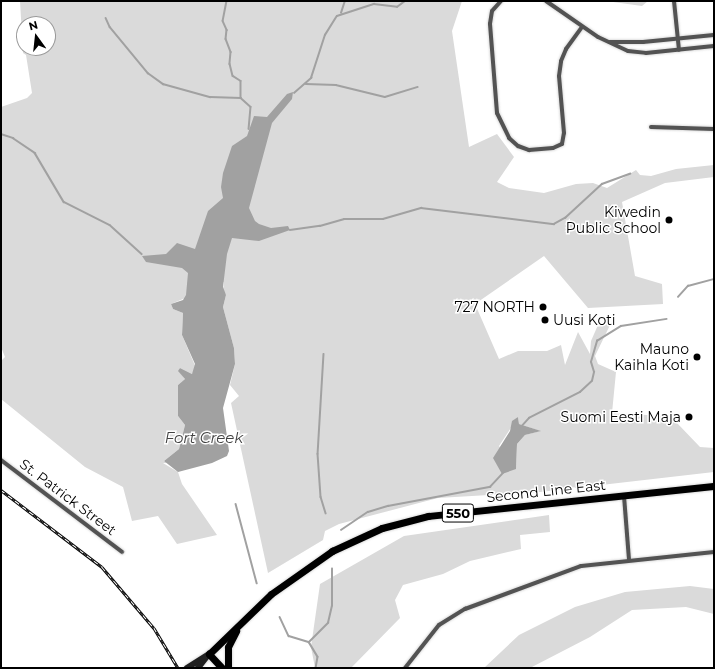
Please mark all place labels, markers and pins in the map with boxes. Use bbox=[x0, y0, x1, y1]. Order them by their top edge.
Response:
place label: Kiwedin Public School bbox=[566, 204, 661, 236]
marker: Kiwedin Public School bbox=[664, 215, 674, 225]
place label: 727 NORTH bbox=[454, 299, 535, 315]
marker: 727 NORTH bbox=[538, 302, 548, 312]
place label: Uusi Koti bbox=[553, 312, 616, 328]
marker: Uusi Koti bbox=[540, 315, 550, 325]
place label: Mauno Kaihla Koti bbox=[614, 341, 689, 374]
marker: Mauno Kaihla Koti bbox=[692, 352, 702, 362]
place label: Suomi Eesti Maja bbox=[561, 409, 681, 425]
marker: Suomi Eesti Maja bbox=[684, 412, 694, 422]

